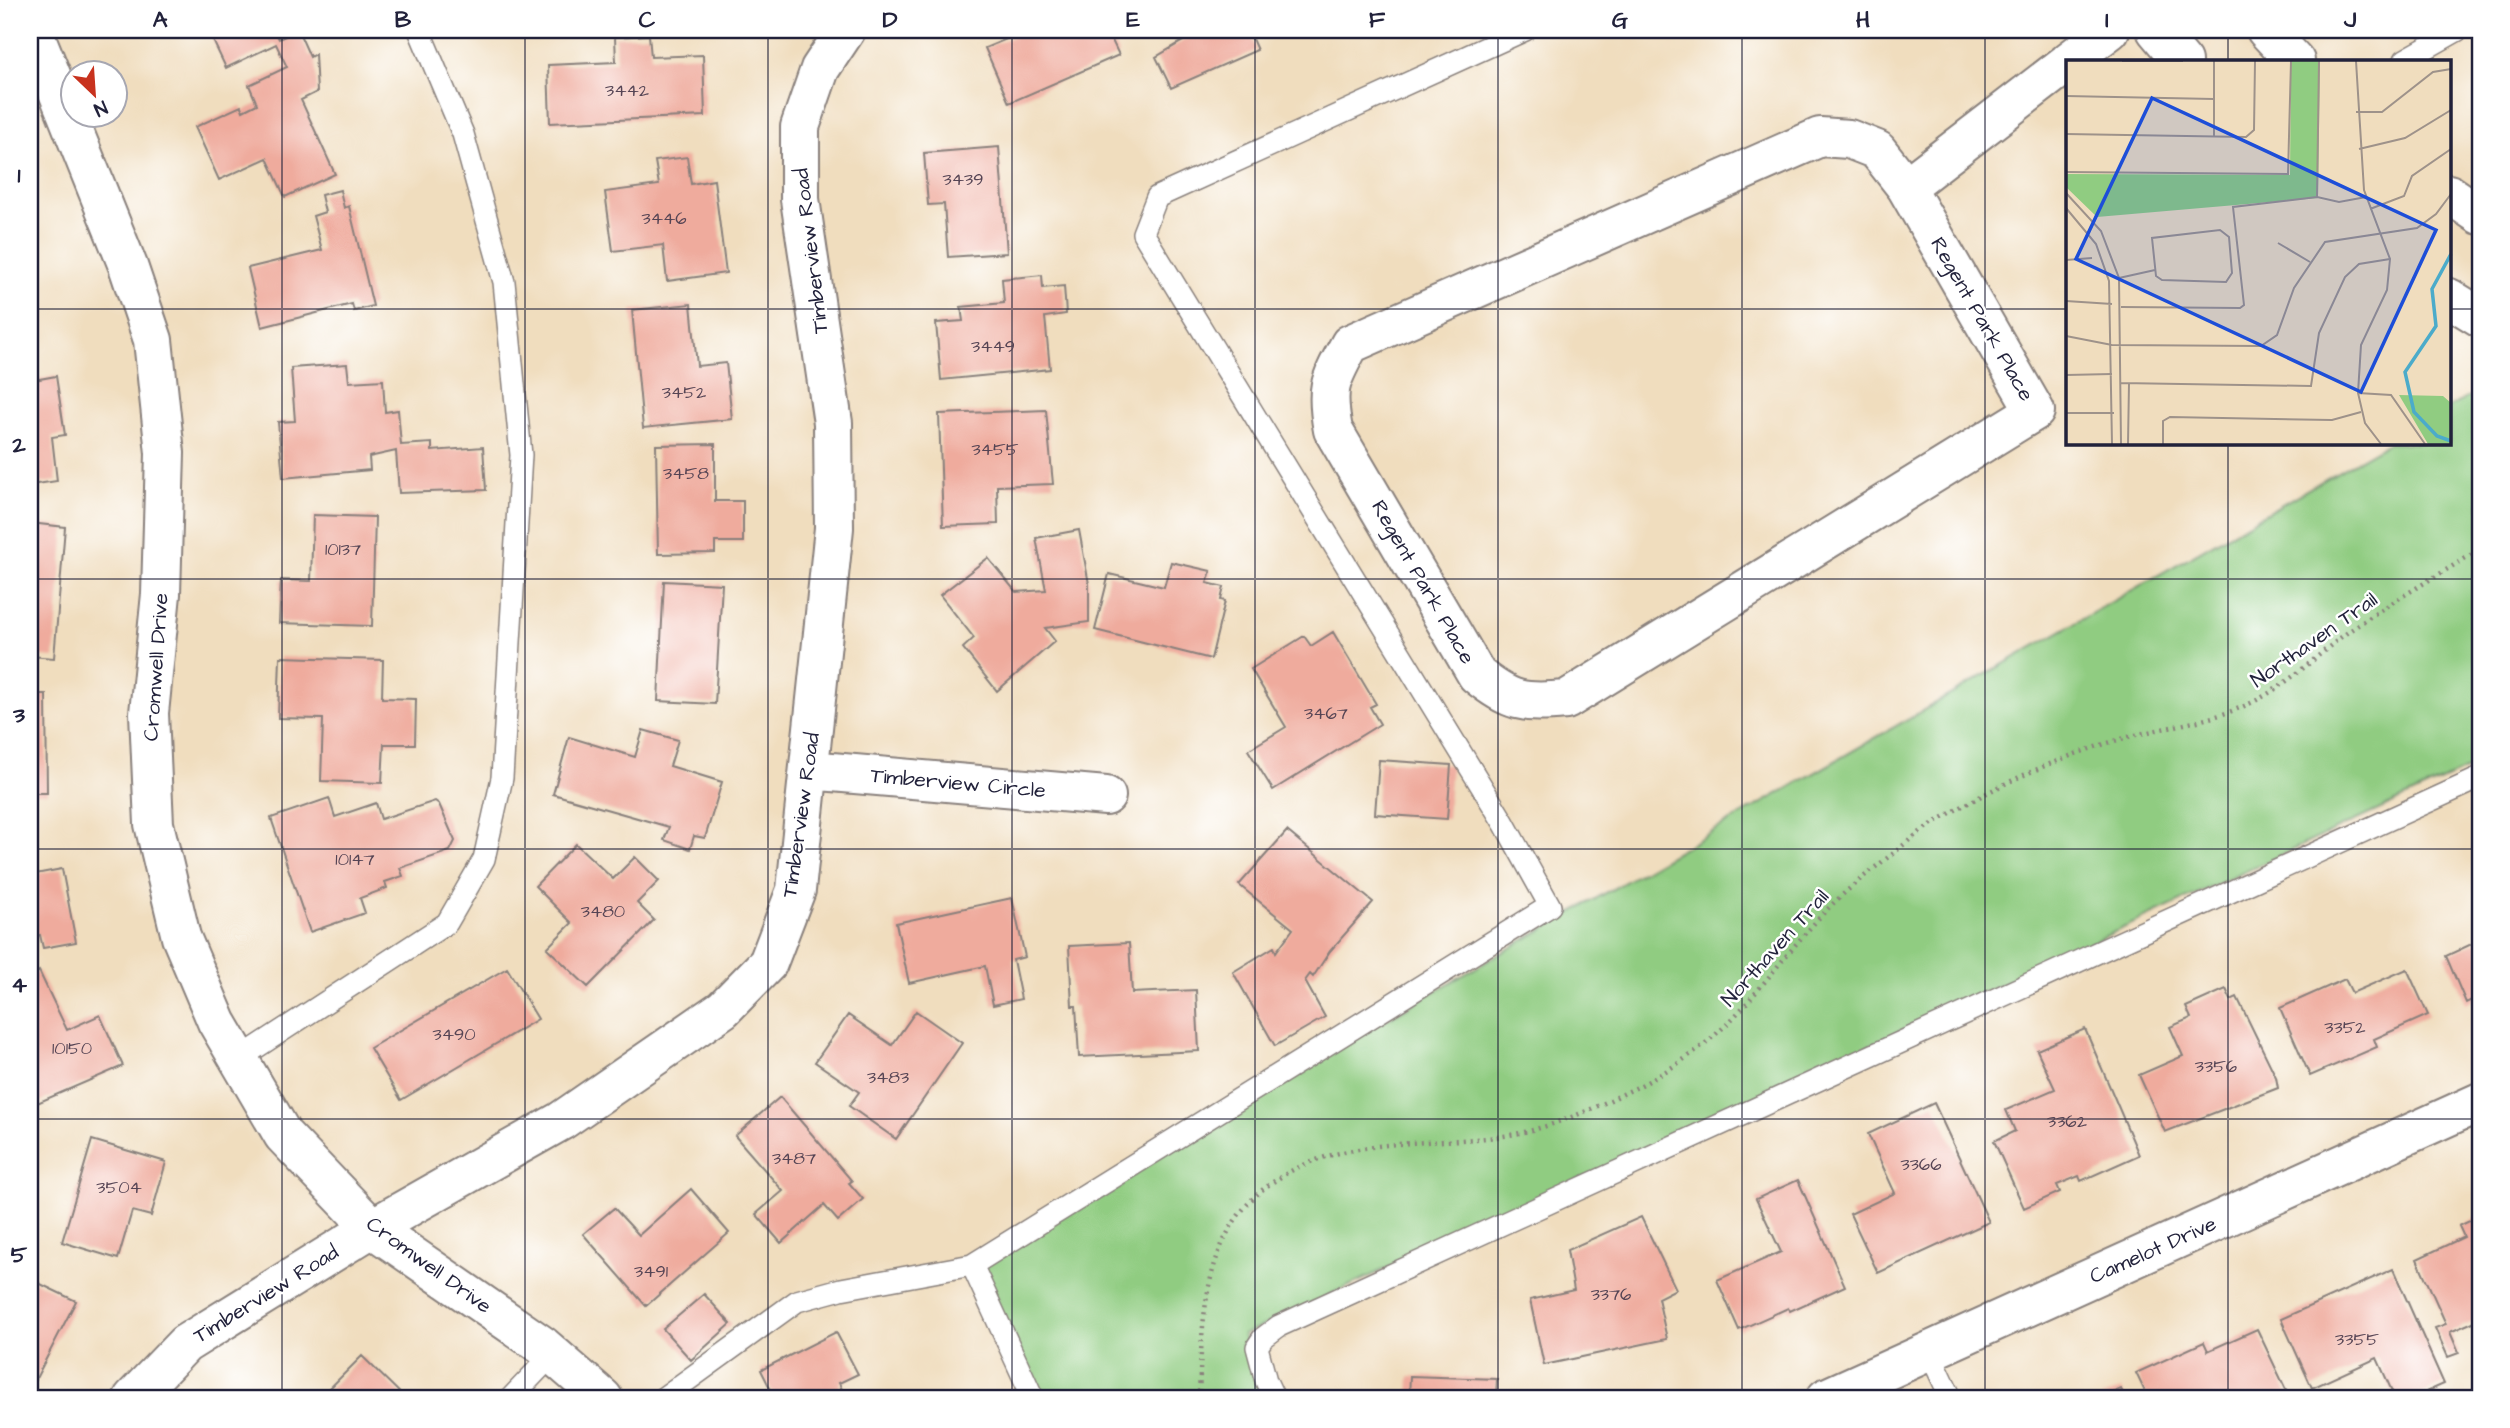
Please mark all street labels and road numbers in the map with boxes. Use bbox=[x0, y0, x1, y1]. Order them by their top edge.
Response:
street label: Timberview Road bbox=[786, 166, 836, 335]
street label: Regent Park Place bbox=[1921, 232, 2041, 407]
street label: Regent Park Place bbox=[1362, 495, 1482, 670]
street label: Northaven Trail bbox=[2245, 585, 2383, 695]
street label: Cromwell Drive bbox=[136, 592, 176, 742]
street label: Timberview Road bbox=[775, 730, 827, 899]
street label: Timberview Circle bbox=[869, 761, 1047, 805]
street label: Northaven Trail bbox=[1714, 883, 1836, 1013]
street label: Camelot Drive bbox=[2085, 1209, 2221, 1291]
street label: Cromwell Drive bbox=[360, 1210, 498, 1320]
street label: Timberview Road bbox=[188, 1237, 344, 1350]

